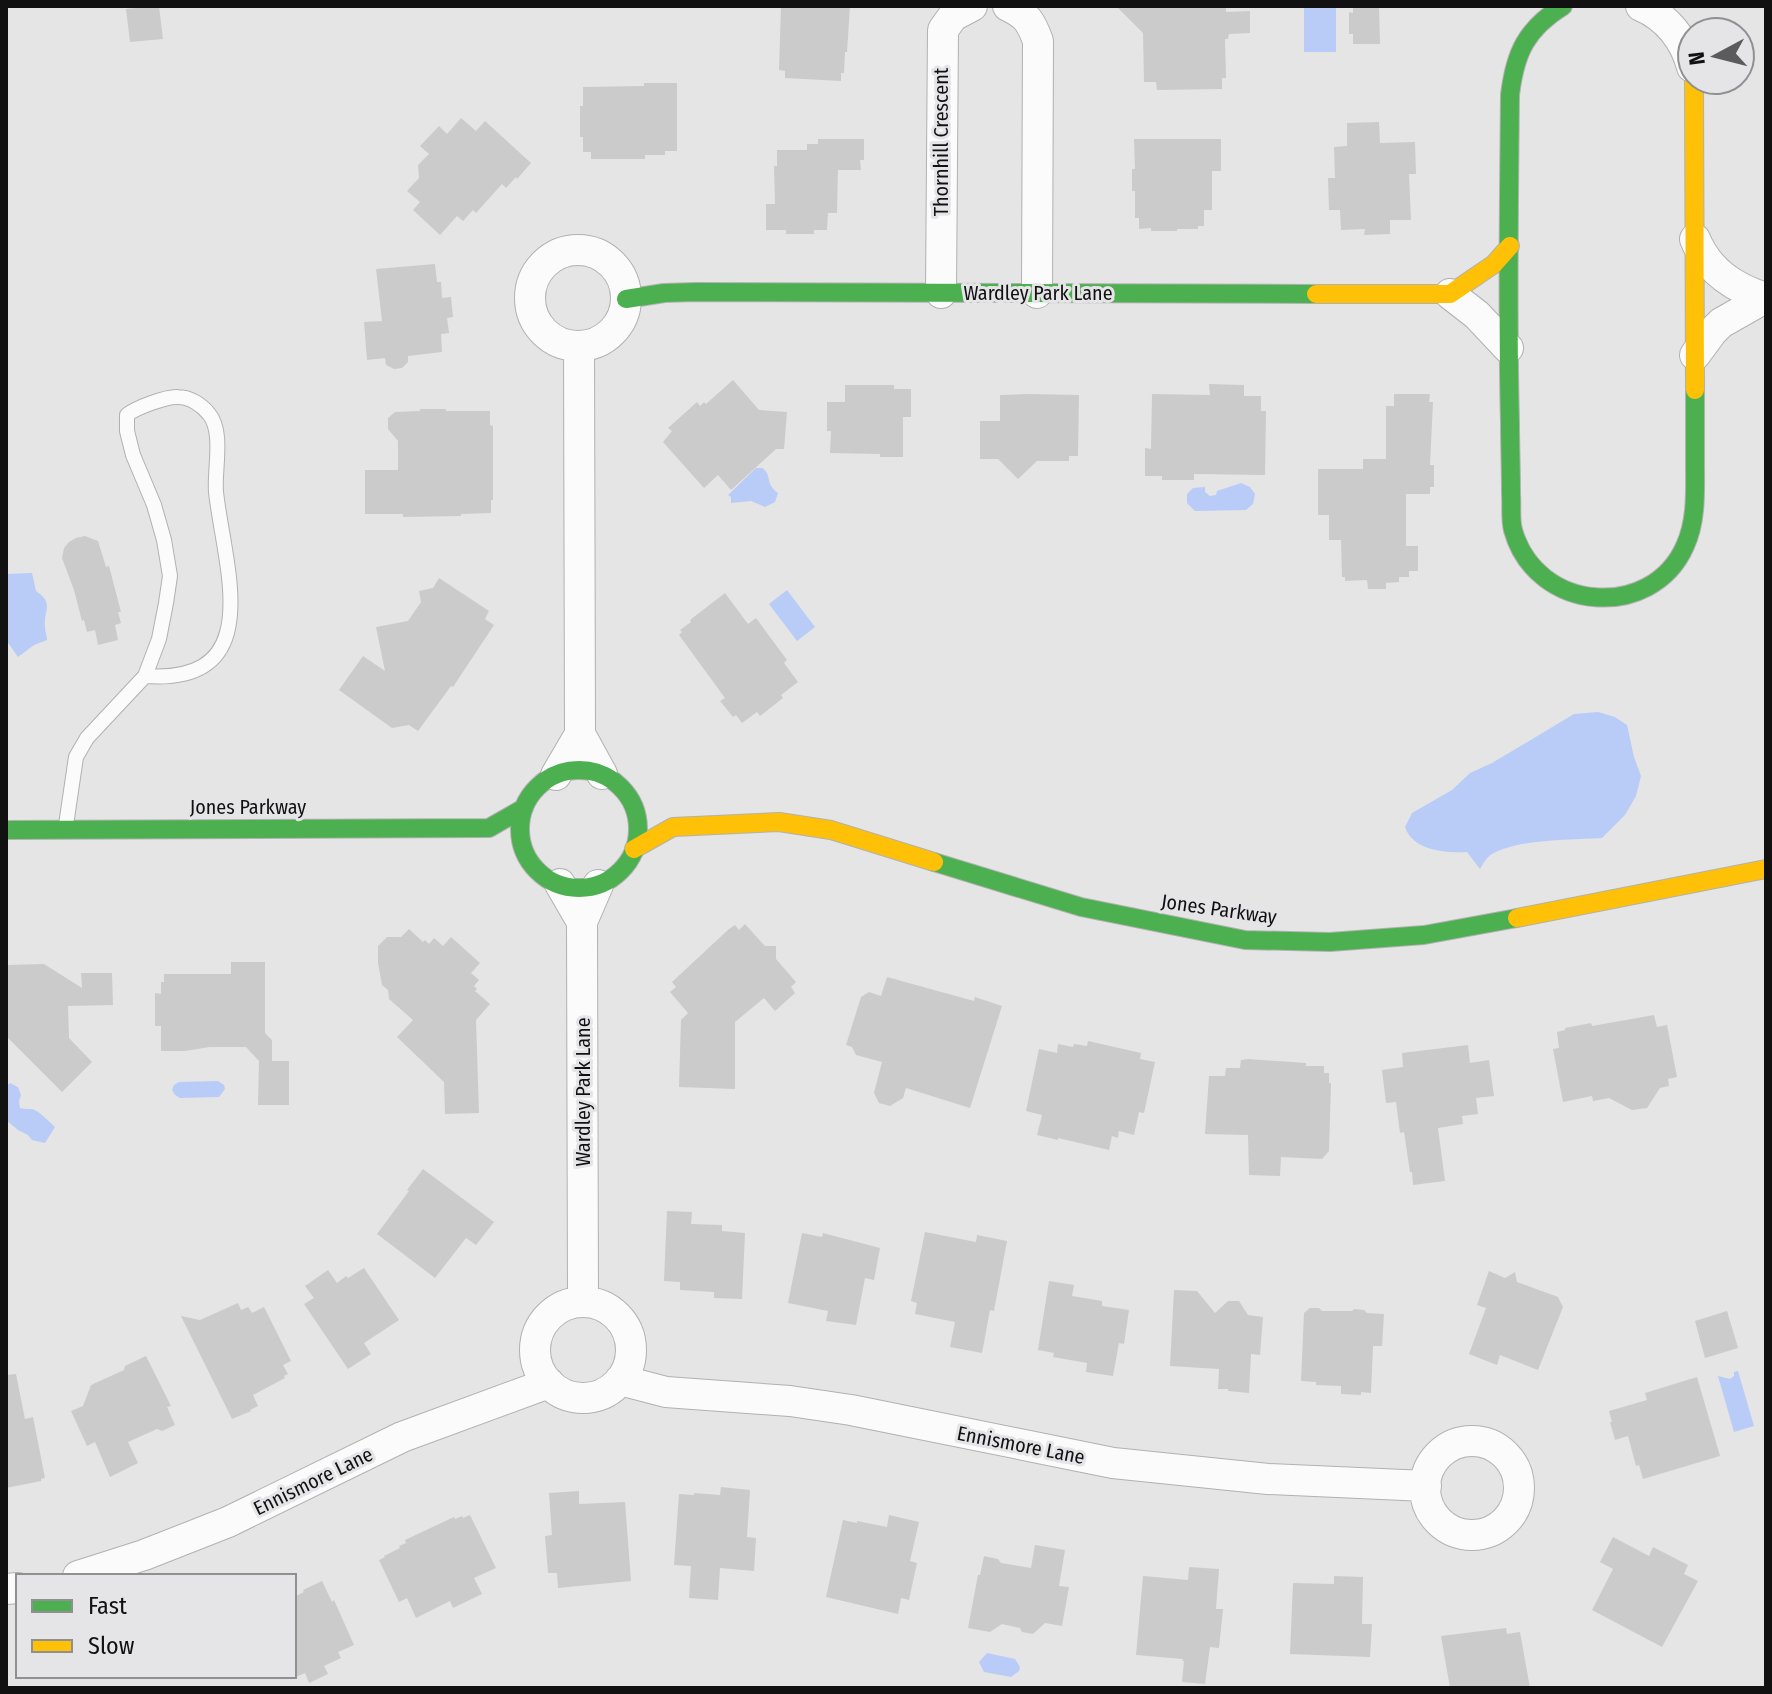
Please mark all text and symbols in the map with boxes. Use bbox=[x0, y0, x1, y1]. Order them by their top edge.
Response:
north arrow bbox=[1676, 16, 1756, 96]
text: N bbox=[1682, 50, 1711, 67]
street label: Thornhill Crescent bbox=[929, 67, 953, 216]
street label: Wardley Park Lane bbox=[963, 281, 1113, 305]
street label: Jones Parkway bbox=[190, 795, 306, 819]
street label: Jones Parkway bbox=[1160, 889, 1278, 929]
street label: Wardley Park Lane bbox=[571, 1017, 595, 1167]
street label: Ennismore Lane bbox=[955, 1421, 1087, 1469]
street label: Ennismore Lane bbox=[249, 1442, 377, 1520]
legend bbox=[16, 1574, 296, 1678]
text: Fast bbox=[88, 1592, 127, 1620]
text: Slow bbox=[88, 1632, 135, 1660]

